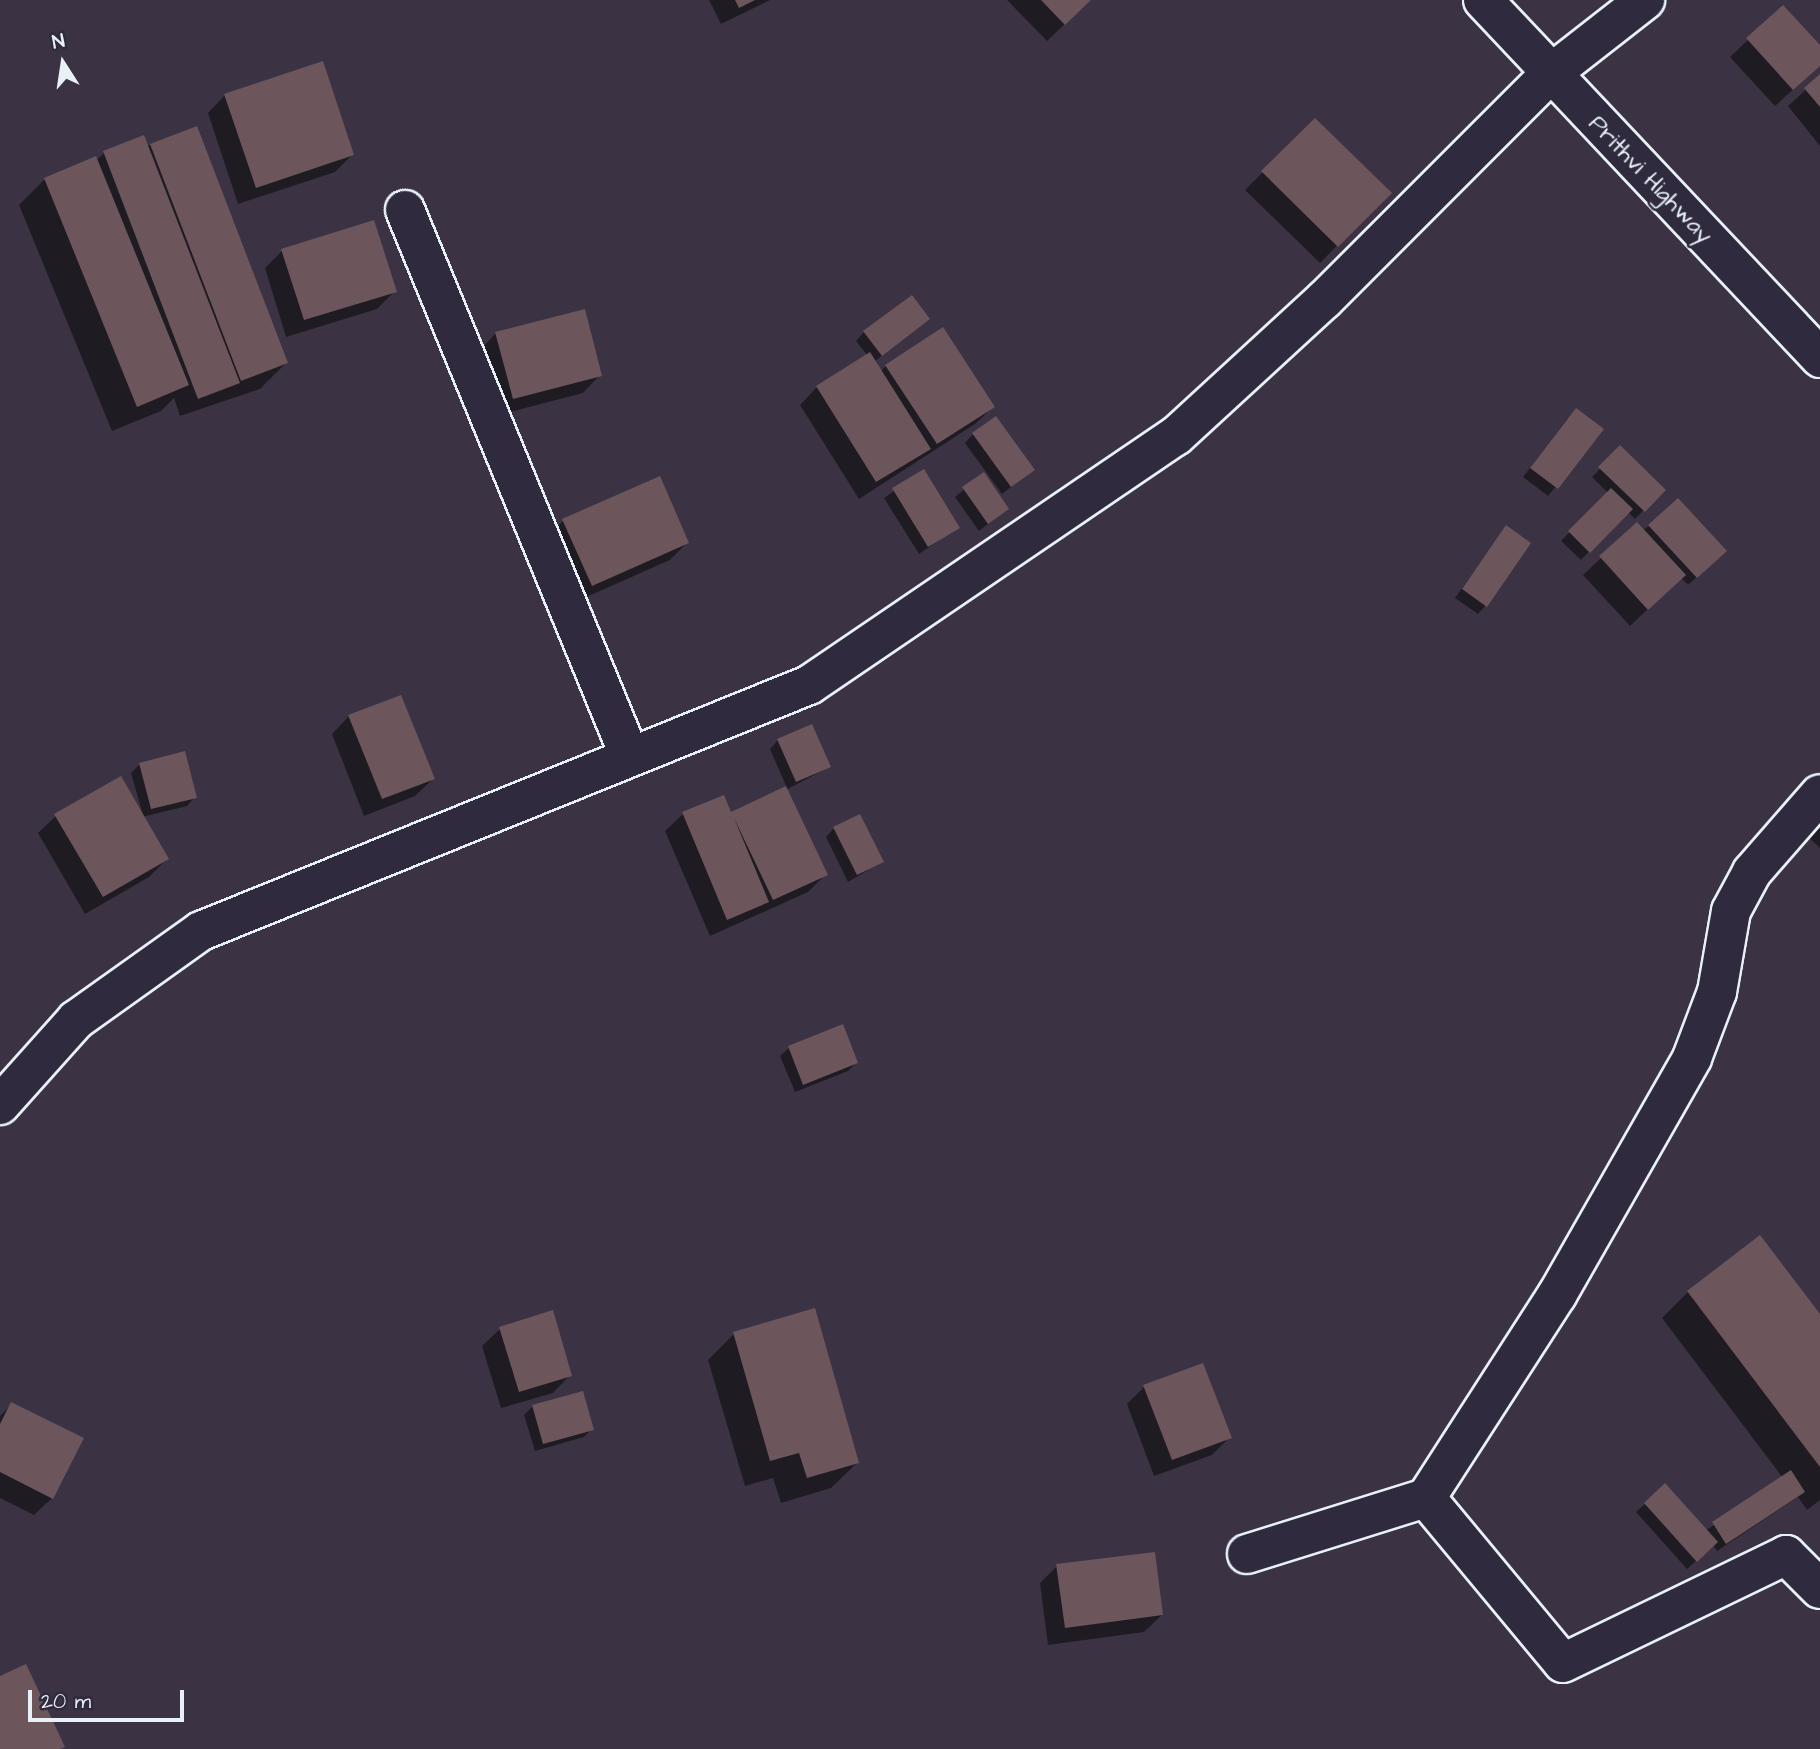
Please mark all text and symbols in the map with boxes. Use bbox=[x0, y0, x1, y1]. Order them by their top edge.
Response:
north arrow bbox=[28, 28, 98, 98]
text: N bbox=[50, 28, 67, 56]
street label: Prithvi Highway bbox=[1582, 110, 1718, 250]
scale bar bbox=[32, 1676, 187, 1720]
text: 20 m bbox=[41, 1687, 91, 1716]

